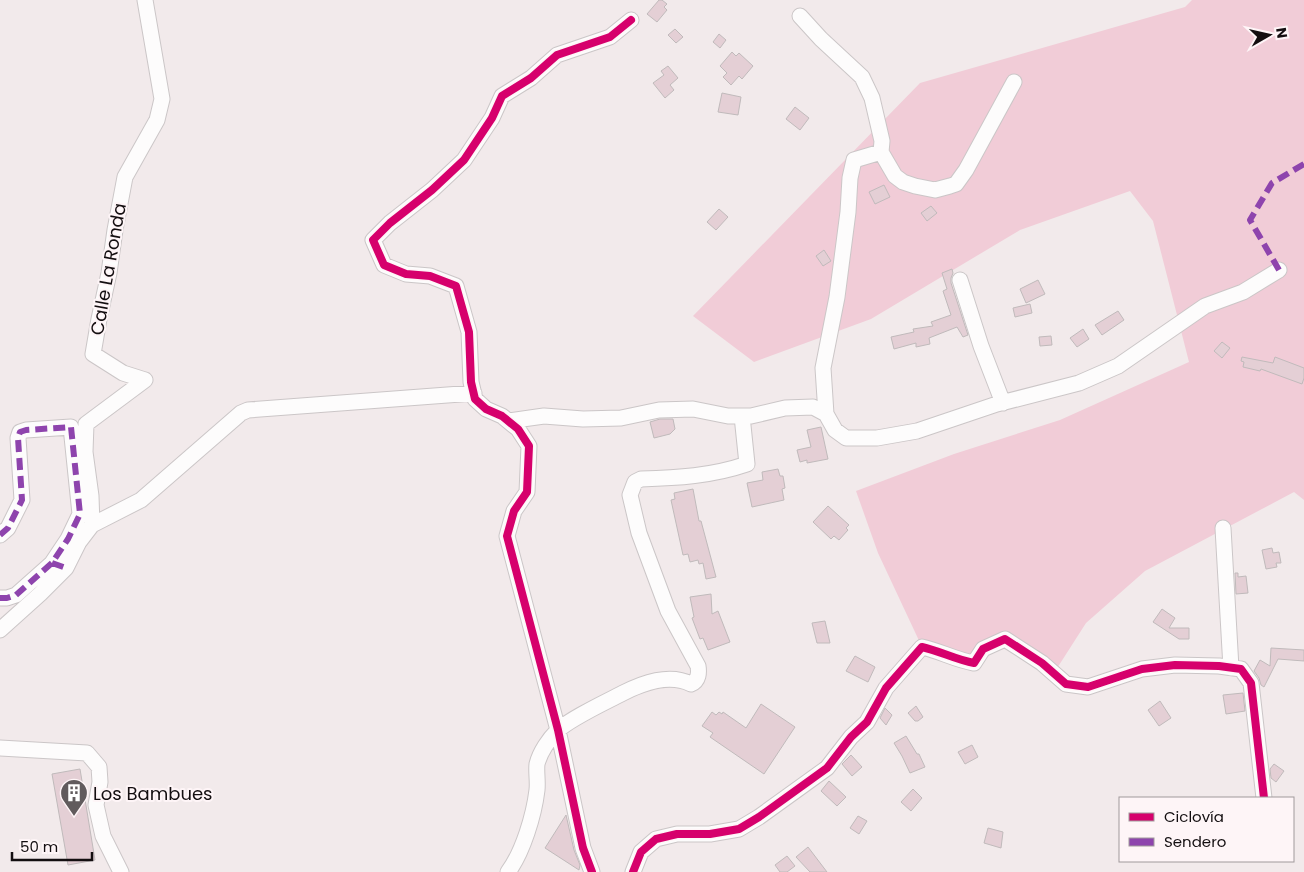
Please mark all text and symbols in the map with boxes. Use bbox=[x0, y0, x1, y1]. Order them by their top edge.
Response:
north arrow bbox=[1244, 10, 1294, 60]
text: N bbox=[1271, 26, 1293, 40]
street label: Calle La Ronda bbox=[84, 201, 132, 337]
building icon: Los Bambues bbox=[59, 778, 89, 817]
place label: Los Bambues bbox=[93, 781, 212, 806]
legend bbox=[1119, 797, 1294, 862]
text: Ciclovía bbox=[1164, 806, 1224, 827]
scale bar bbox=[12, 830, 92, 862]
text: Sendero bbox=[1164, 831, 1226, 852]
text: 50 m bbox=[20, 836, 58, 857]

